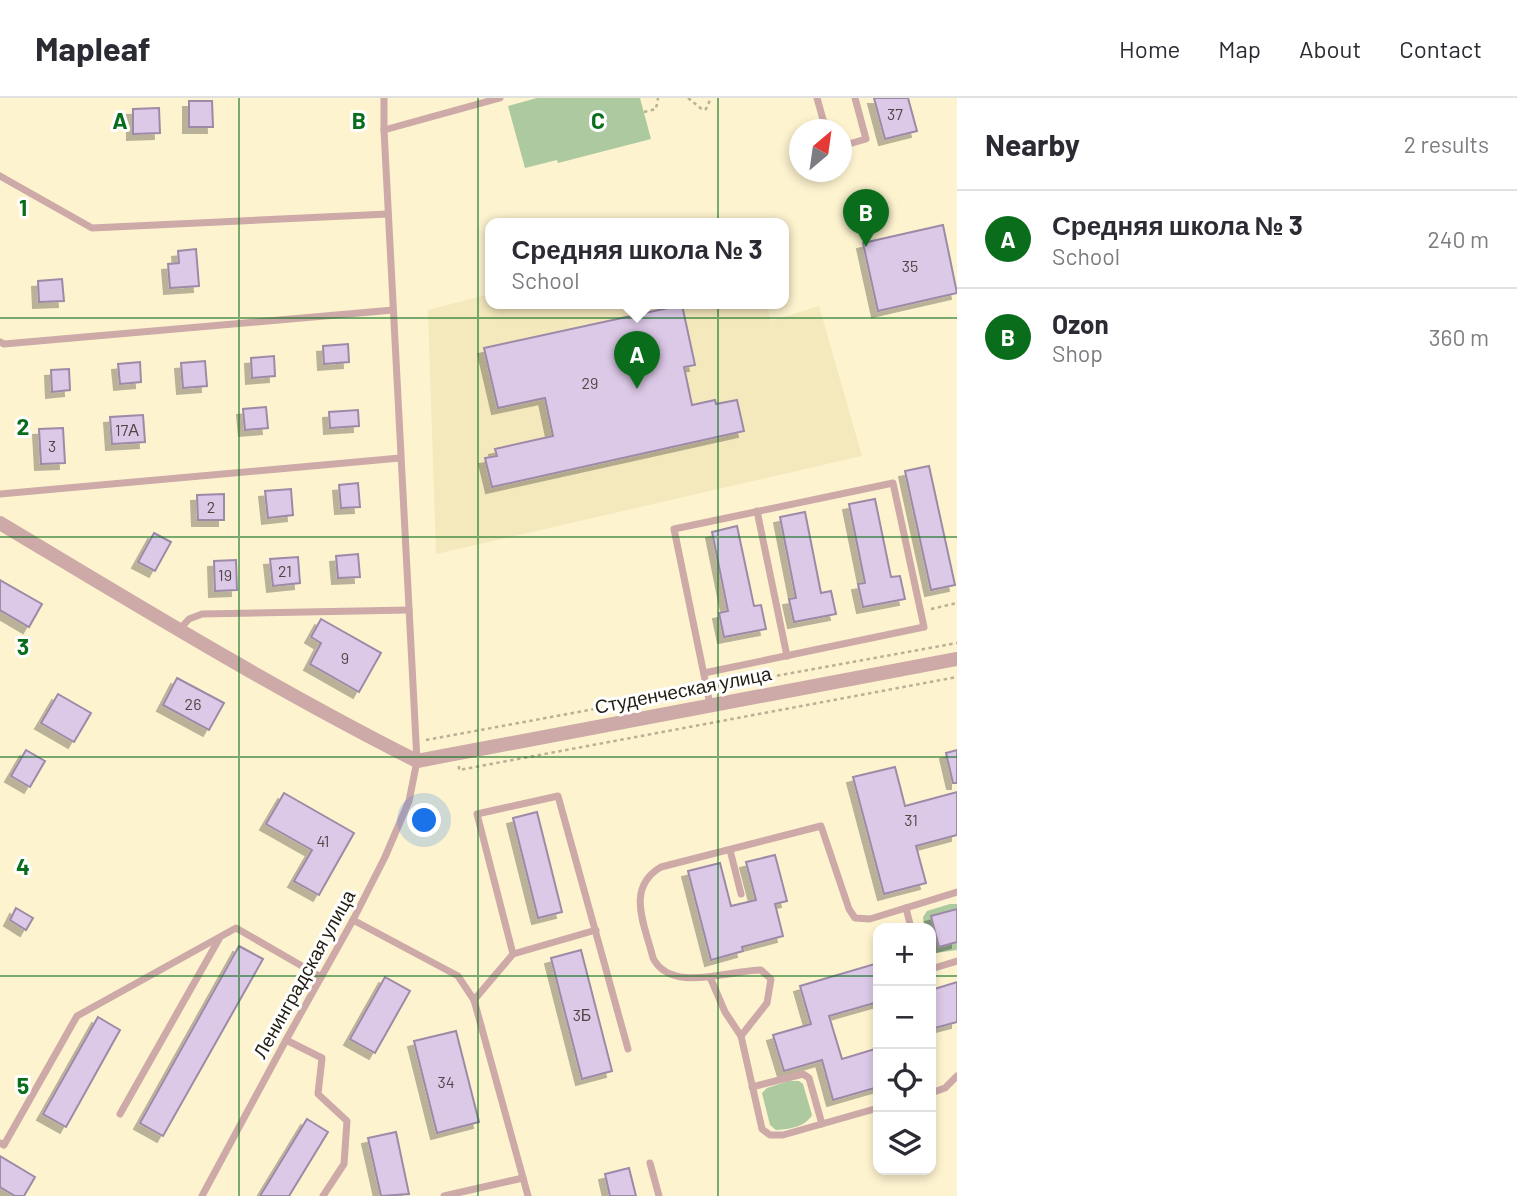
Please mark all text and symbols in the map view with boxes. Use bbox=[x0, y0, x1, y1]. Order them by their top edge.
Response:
text: Mapleaf bbox=[35, 28, 151, 68]
text: Home bbox=[1119, 34, 1180, 63]
text: Map bbox=[1218, 34, 1261, 63]
text: About bbox=[1299, 34, 1361, 63]
text: Contact bbox=[1399, 34, 1482, 63]
house number: 37 bbox=[887, 104, 903, 123]
text: A bbox=[112, 106, 128, 134]
text: B bbox=[352, 106, 366, 134]
text: C bbox=[591, 106, 605, 134]
north arrow bbox=[789, 119, 852, 182]
text: Nearby bbox=[985, 126, 1080, 162]
text: 2 results bbox=[1404, 130, 1489, 158]
pin: B bbox=[843, 189, 889, 247]
text: 1 bbox=[19, 193, 27, 221]
text: Средняя школа № 3 bbox=[1052, 209, 1303, 240]
popup bbox=[485, 218, 789, 309]
text: A bbox=[1000, 225, 1016, 253]
text: 240 m bbox=[1427, 225, 1489, 253]
text: Средняя школа № 3 bbox=[512, 233, 762, 264]
text: School bbox=[1052, 242, 1120, 270]
house number: 35 bbox=[902, 256, 918, 275]
text: School bbox=[512, 266, 580, 294]
text: Ozon bbox=[1052, 308, 1109, 339]
text: B bbox=[1001, 323, 1015, 351]
text: 360 m bbox=[1429, 323, 1489, 351]
pin: A bbox=[614, 331, 660, 389]
text: Shop bbox=[1052, 339, 1103, 367]
house number: 29 bbox=[582, 373, 598, 392]
text: 2 bbox=[17, 412, 29, 440]
house number: 17А bbox=[115, 420, 139, 439]
house number: 3 bbox=[48, 436, 56, 455]
house number: 2 bbox=[207, 497, 215, 516]
house number: 21 bbox=[278, 561, 292, 580]
house number: 19 bbox=[218, 565, 232, 584]
text: 3 bbox=[17, 632, 29, 660]
house number: 9 bbox=[341, 648, 349, 667]
street label: Студенческая улица bbox=[593, 661, 773, 718]
house number: 26 bbox=[185, 694, 201, 713]
your location bbox=[407, 803, 441, 837]
house number: 31 bbox=[904, 810, 918, 829]
house number: 41 bbox=[317, 831, 329, 850]
text: 4 bbox=[16, 852, 30, 880]
street label: Ленинградская улица bbox=[248, 885, 360, 1062]
map controls bbox=[873, 923, 936, 1175]
button: + bbox=[873, 923, 936, 986]
button: − bbox=[873, 986, 936, 1049]
house number: 3Б bbox=[573, 1005, 591, 1024]
button: locate bbox=[873, 1049, 936, 1112]
text: 5 bbox=[17, 1071, 29, 1099]
house number: 34 bbox=[437, 1072, 455, 1091]
button: layers bbox=[873, 1112, 936, 1175]

